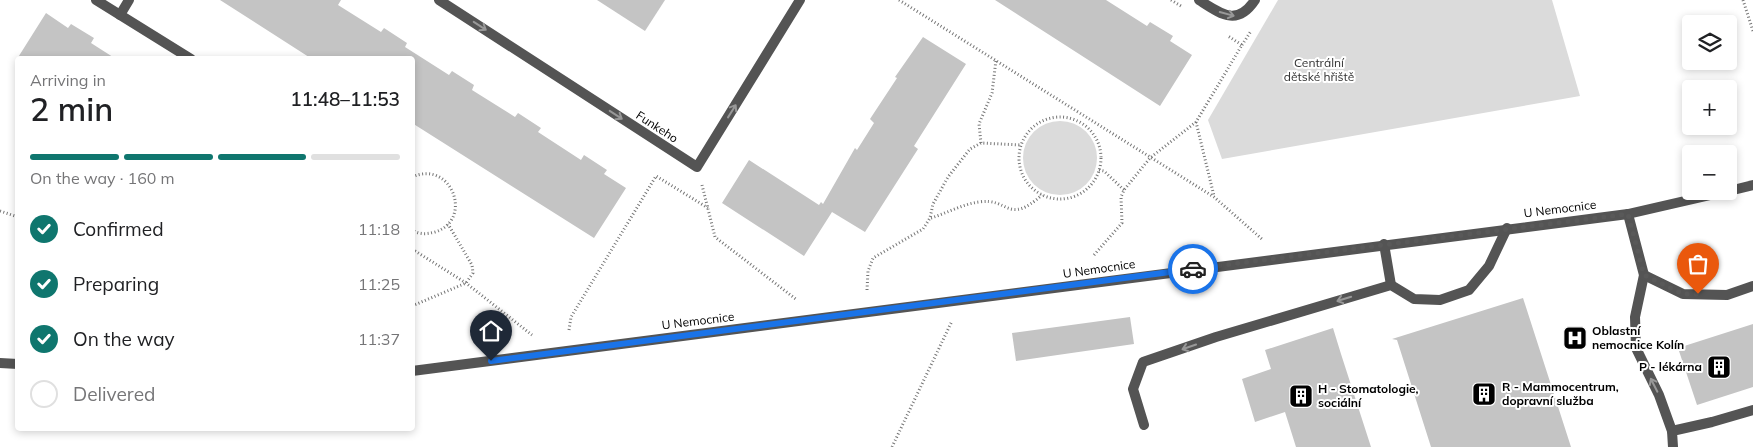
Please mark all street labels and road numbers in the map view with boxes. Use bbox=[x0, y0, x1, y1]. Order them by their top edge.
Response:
street label: Funkeho bbox=[633, 107, 681, 146]
street label: U Nemocnice bbox=[1523, 197, 1597, 220]
street label: U Nemocnice bbox=[1062, 256, 1136, 281]
street label: U Nemocnice bbox=[661, 309, 735, 332]

